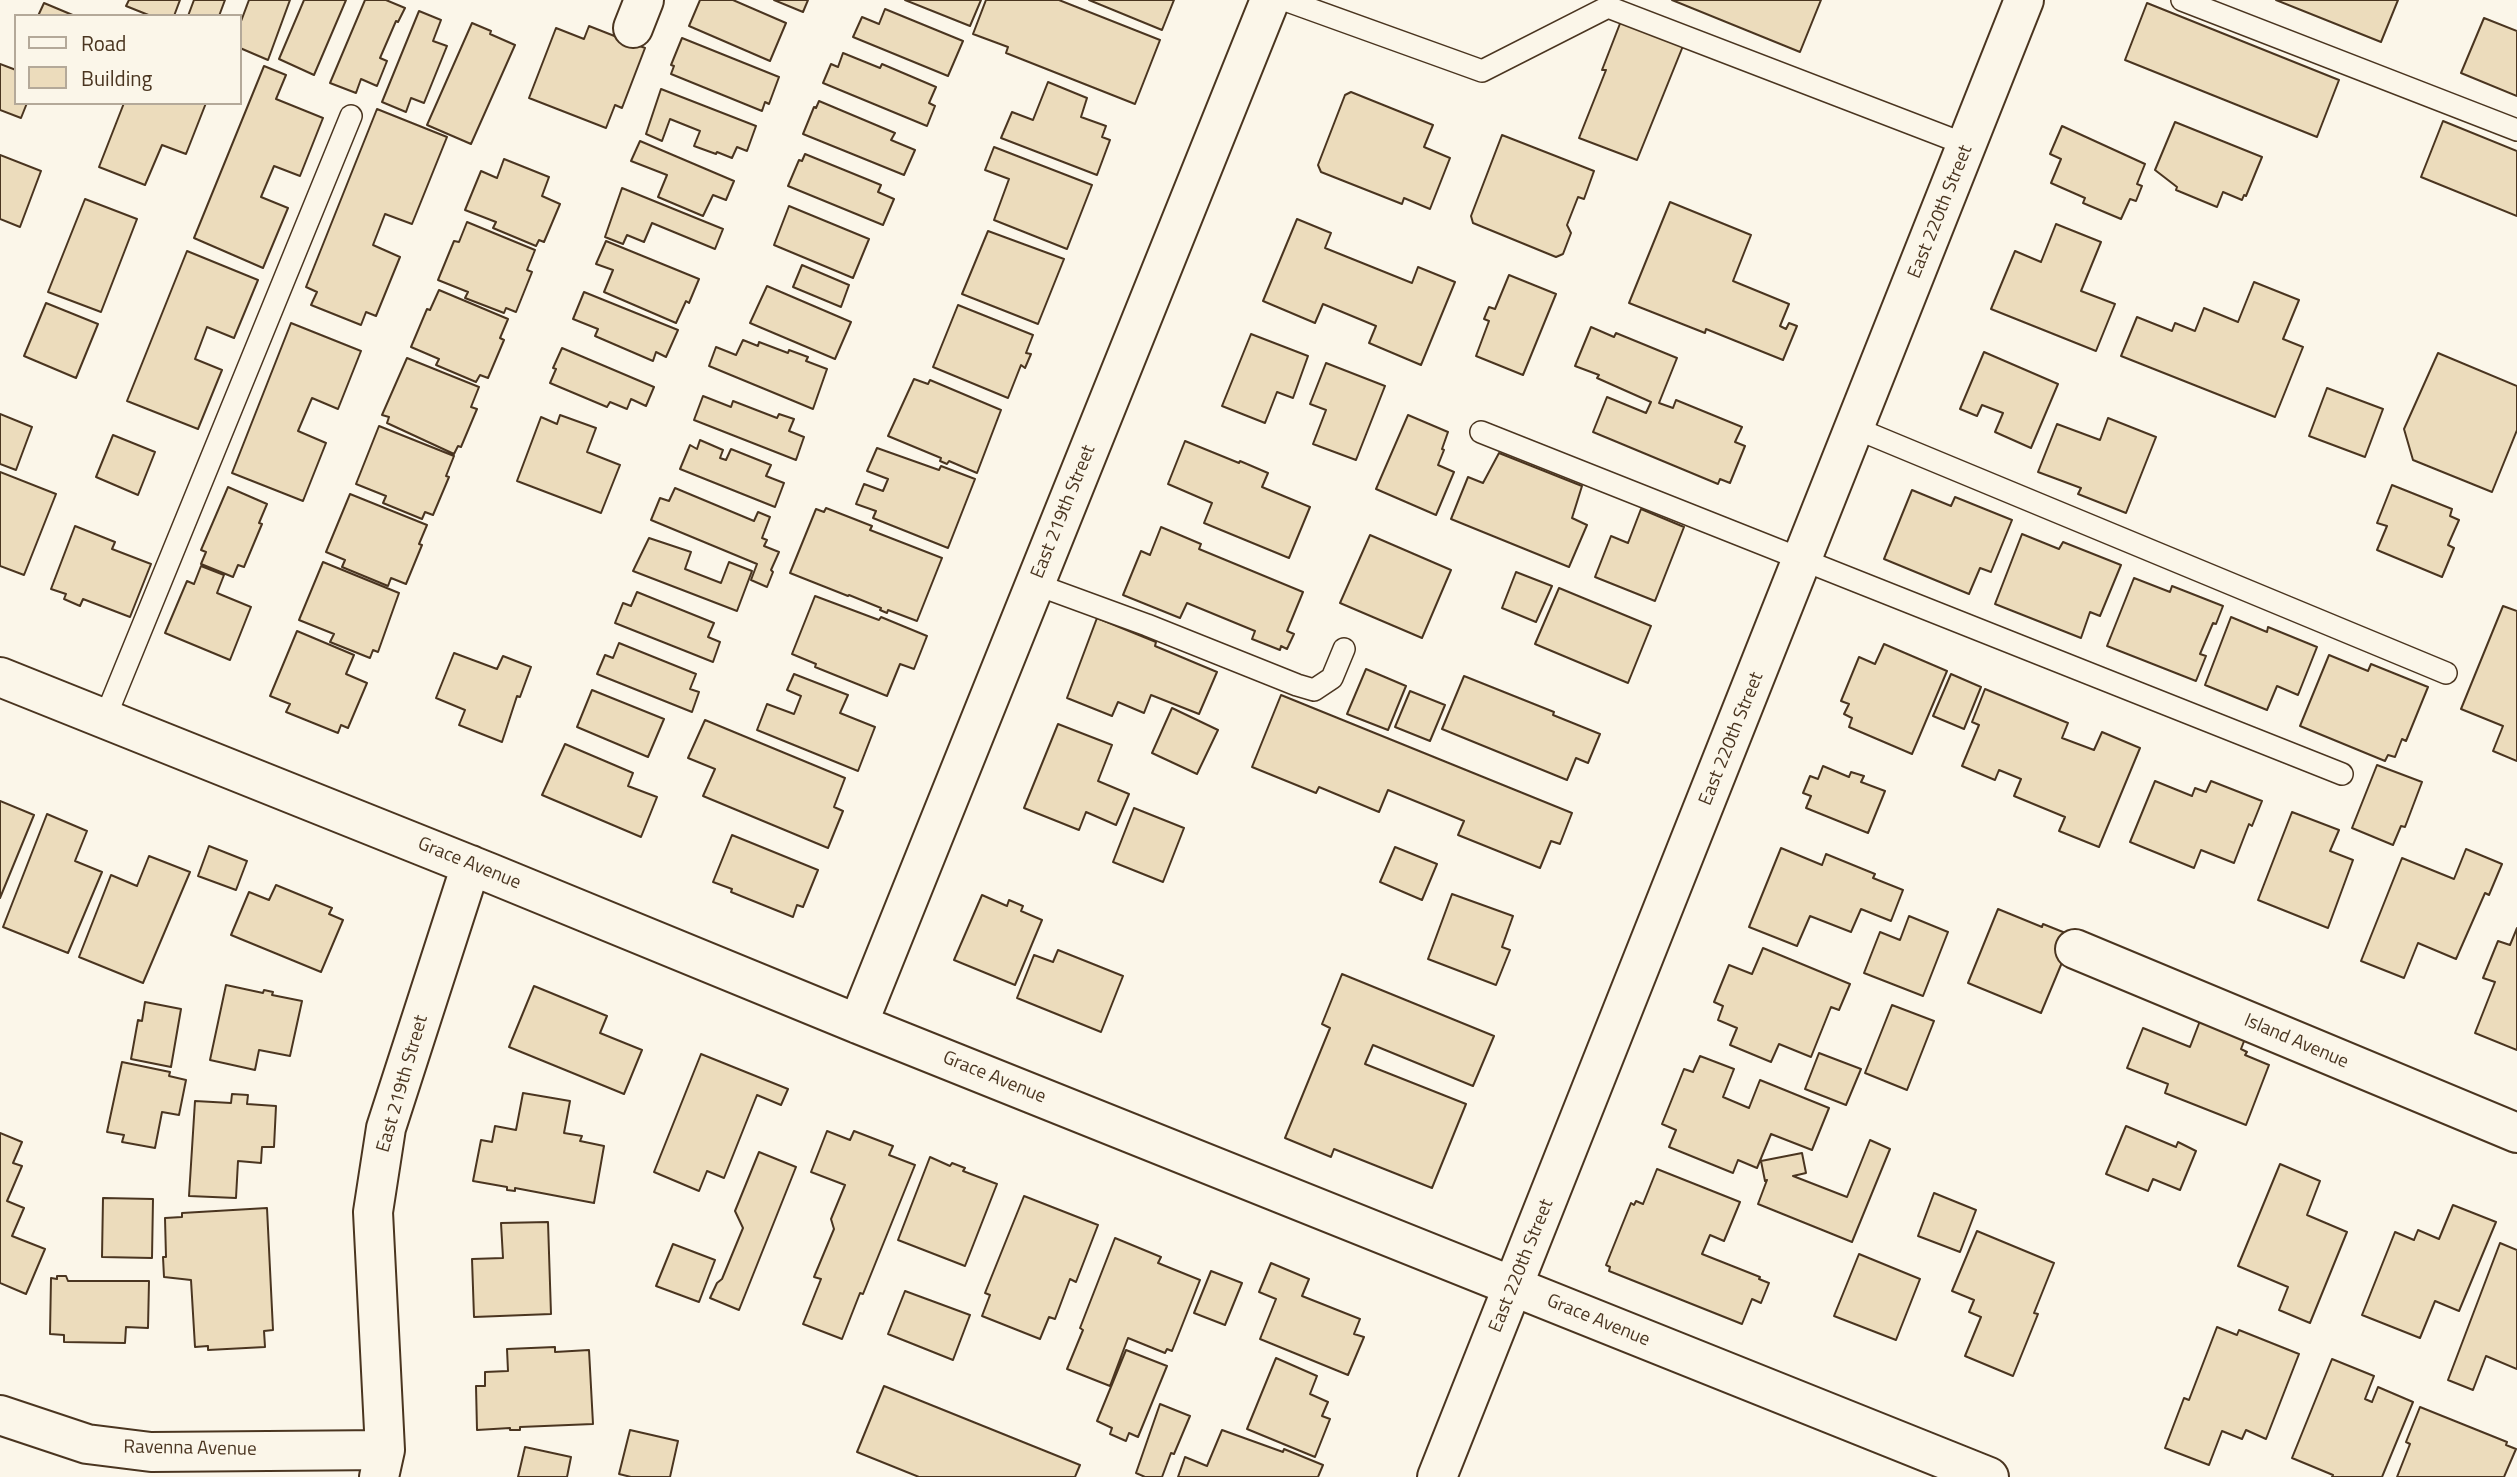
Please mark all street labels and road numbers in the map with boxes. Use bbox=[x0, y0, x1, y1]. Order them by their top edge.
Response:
street label: East 220th Street bbox=[1904, 142, 1978, 282]
street label: East 219th Street bbox=[1027, 442, 1101, 582]
street label: East 220th Street bbox=[1695, 669, 1769, 809]
street label: Grace Avenue bbox=[414, 833, 524, 895]
street label: Island Avenue bbox=[2240, 1010, 2352, 1074]
street label: East 219th Street bbox=[373, 1013, 433, 1155]
street label: Grace Avenue bbox=[939, 1047, 1049, 1109]
street label: East 220th Street bbox=[1485, 1196, 1559, 1336]
street label: Grace Avenue bbox=[1543, 1290, 1653, 1352]
street label: Ravenna Avenue bbox=[123, 1436, 257, 1462]

